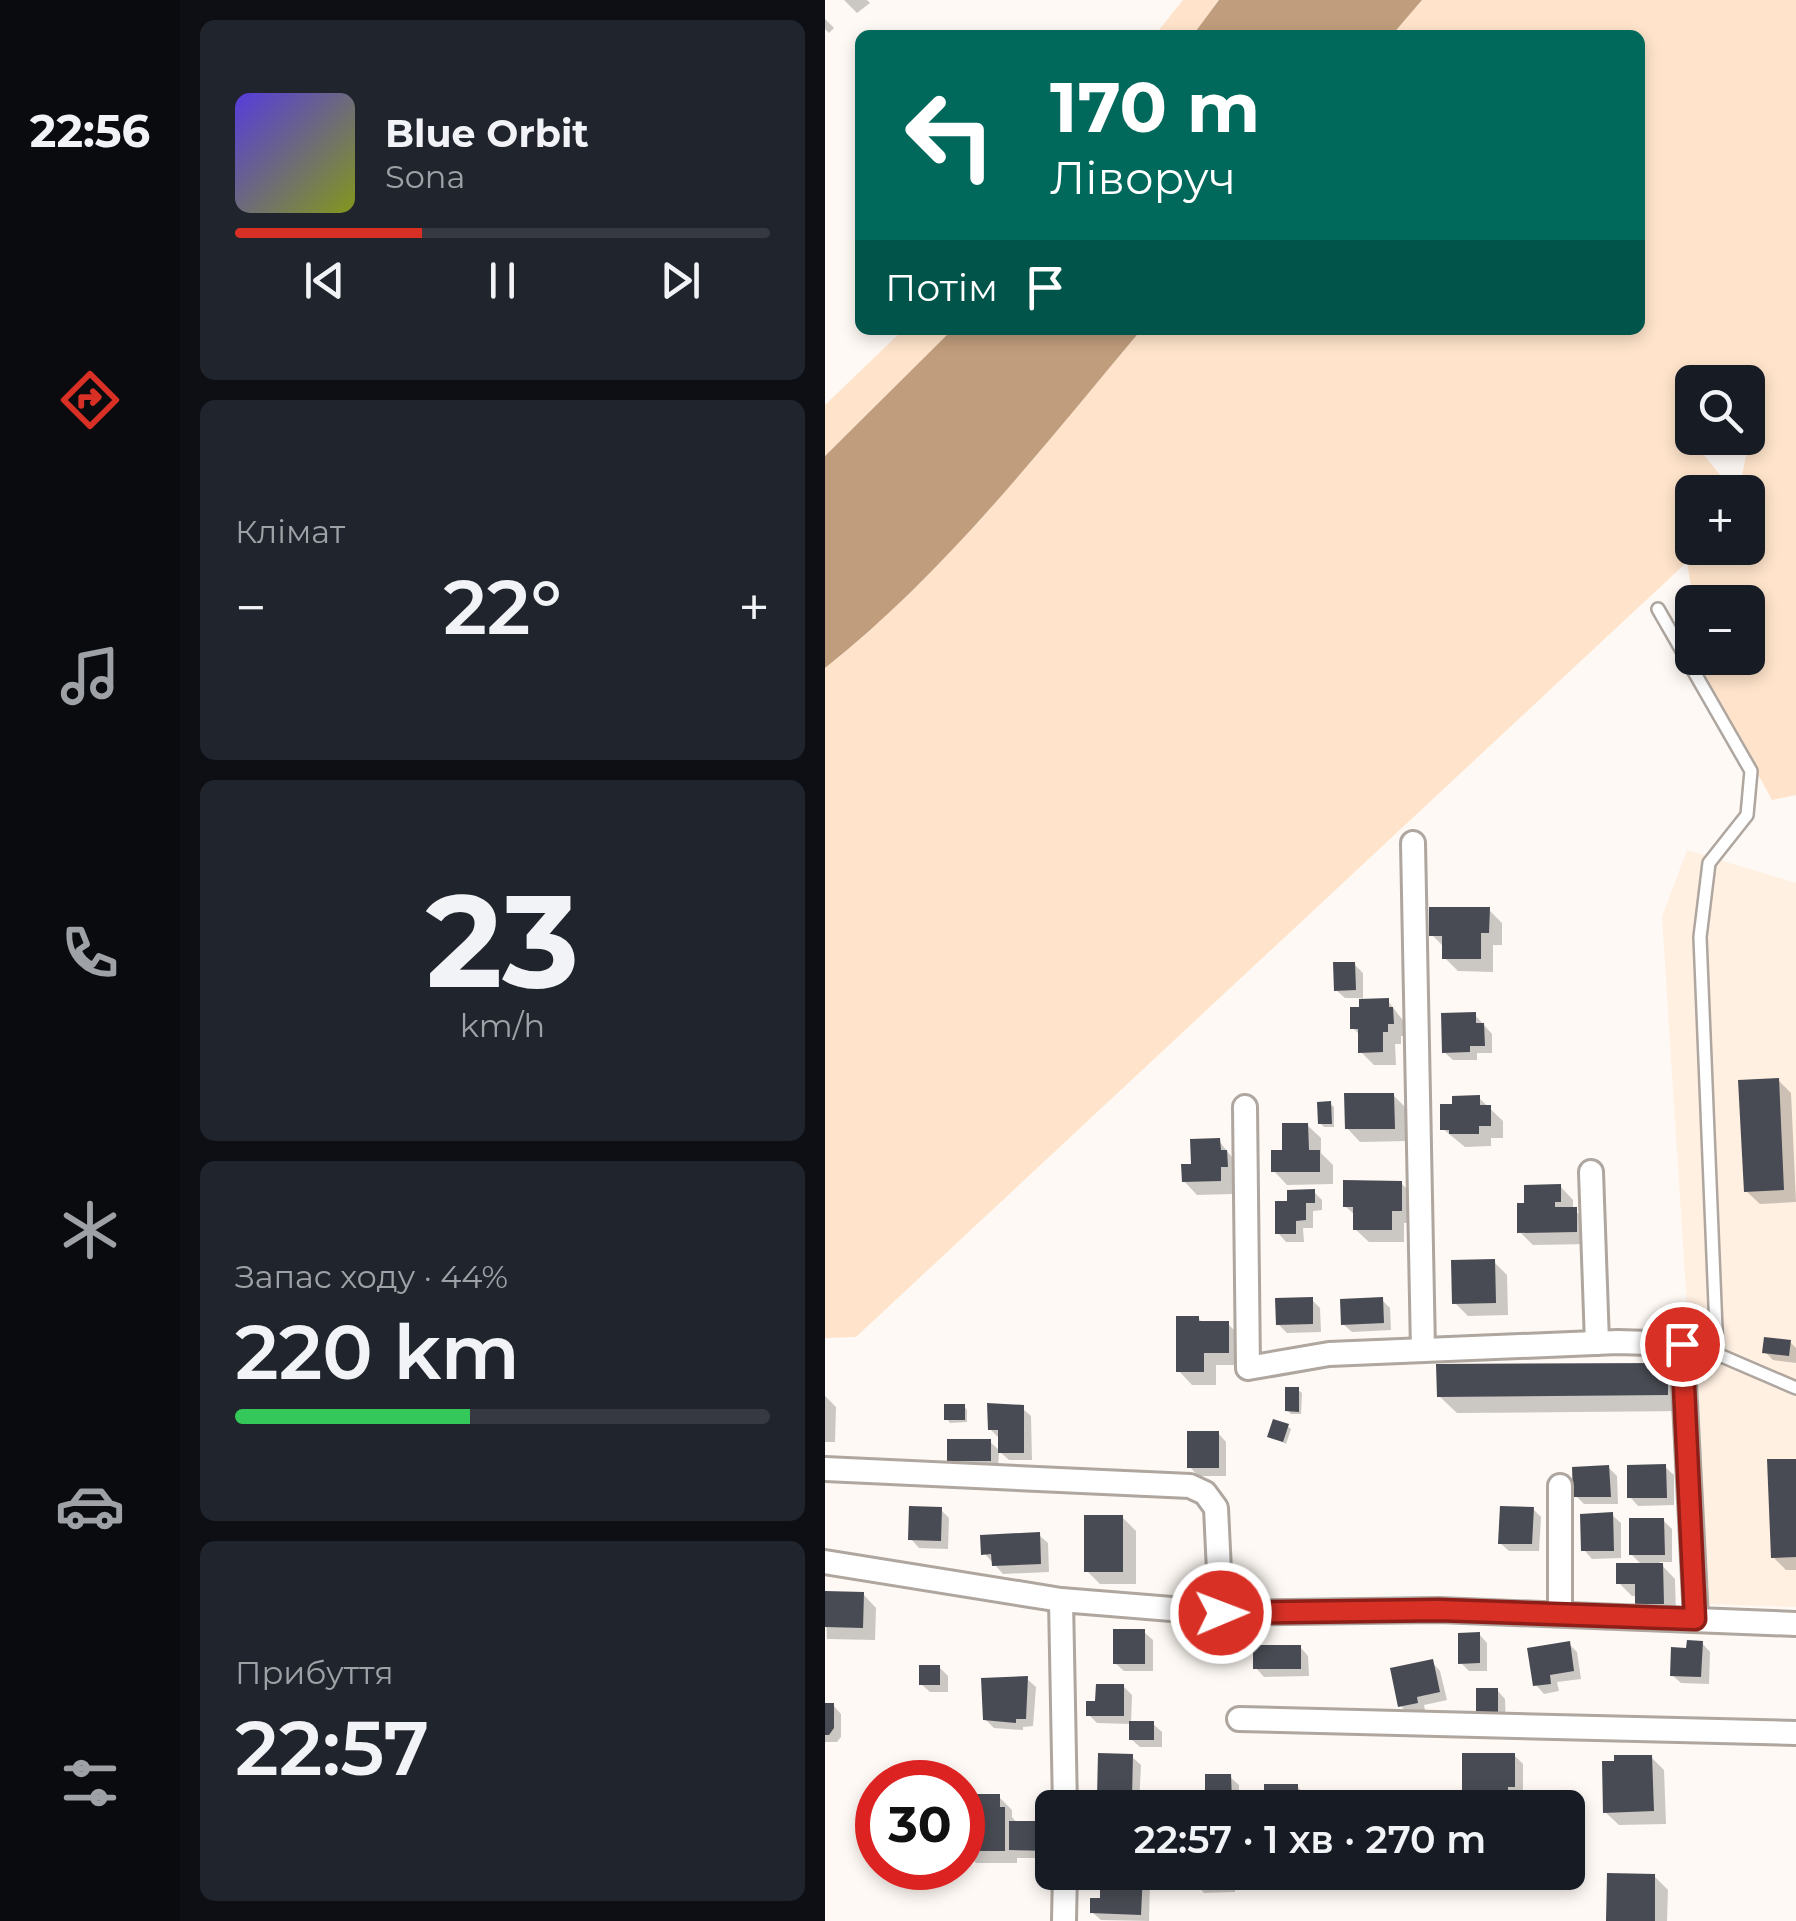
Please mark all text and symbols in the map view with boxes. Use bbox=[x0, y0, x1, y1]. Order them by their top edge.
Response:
text: 170 m bbox=[1050, 64, 1260, 150]
icon: left bbox=[885, 70, 1015, 200]
text: 22:56 bbox=[30, 103, 150, 158]
text: Blue Orbit bbox=[385, 110, 589, 157]
text: Ліворуч bbox=[1050, 150, 1236, 205]
text: Sona bbox=[385, 157, 465, 196]
icon: previous bbox=[297, 253, 352, 308]
icon: pause bbox=[475, 253, 530, 308]
icon: next bbox=[653, 253, 708, 308]
icon: arrive bbox=[1018, 260, 1073, 315]
text: Потім bbox=[885, 264, 998, 311]
icon: directions bbox=[55, 365, 125, 435]
map controls bbox=[1675, 365, 1765, 675]
button: search bbox=[1675, 365, 1765, 455]
button: + bbox=[1675, 475, 1765, 565]
text: Клімат bbox=[235, 512, 345, 551]
text: 22° bbox=[443, 561, 562, 653]
text: − bbox=[235, 574, 267, 641]
text: + bbox=[738, 574, 770, 641]
button: − bbox=[1675, 585, 1765, 675]
icon: music bbox=[55, 641, 125, 711]
text: 23 bbox=[426, 861, 579, 1020]
icon: phone bbox=[55, 918, 125, 988]
text: km/h bbox=[460, 1006, 545, 1045]
icon: climate bbox=[55, 1195, 125, 1265]
text: Запас ходу · 44% bbox=[235, 1257, 508, 1296]
pin bbox=[1640, 1302, 1725, 1387]
text: 220 km bbox=[235, 1306, 520, 1398]
icon: arrive bbox=[1655, 1317, 1710, 1372]
icon: car bbox=[55, 1471, 125, 1541]
position arrow bbox=[1169, 1561, 1273, 1665]
text: Прибуття bbox=[235, 1653, 394, 1692]
text: 22:57 bbox=[235, 1702, 429, 1794]
icon: filters bbox=[55, 1748, 125, 1818]
speed limit sign: 30 bbox=[855, 1760, 985, 1890]
text: 22:57 · 1 хв · 270 m bbox=[1134, 1816, 1486, 1863]

